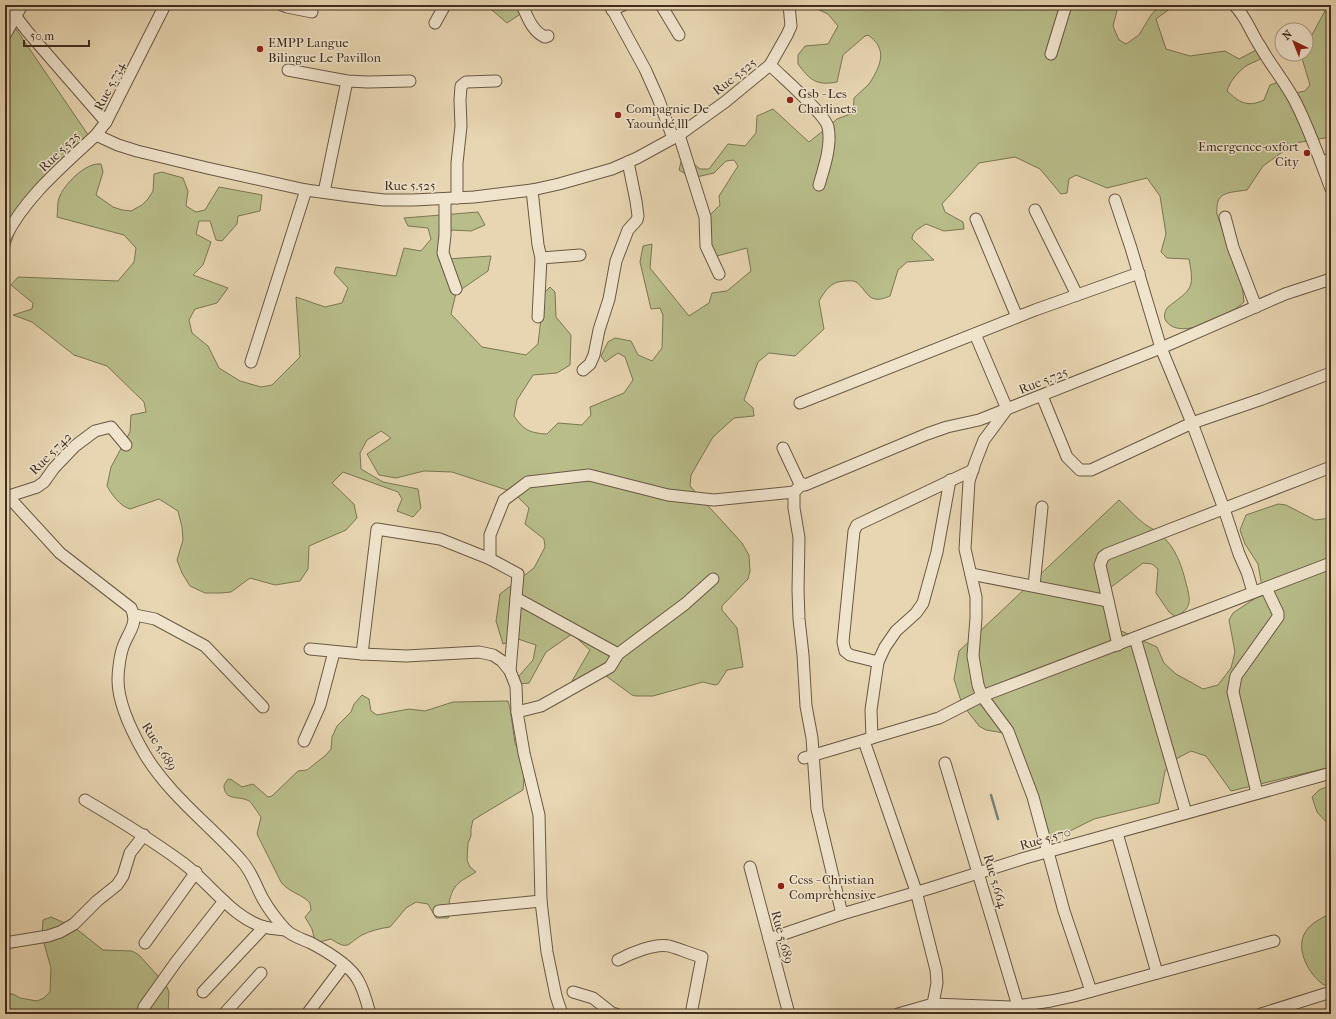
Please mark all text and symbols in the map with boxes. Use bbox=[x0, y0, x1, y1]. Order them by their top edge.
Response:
scale bar bbox=[24, 22, 89, 48]
north arrow bbox=[1274, 22, 1314, 62]
text: N bbox=[1280, 27, 1295, 43]
text: 50 m bbox=[30, 29, 54, 43]
place label: EMPP Langue Bilingue Le Pavillon bbox=[268, 35, 382, 65]
marker: EMPP Langue Bilingue Le Pavillon bbox=[255, 44, 265, 54]
street label: Rue 5.525 bbox=[709, 54, 759, 98]
street label: Rue 5.734 bbox=[91, 59, 128, 113]
place label: Gsb - Les Charlinets bbox=[798, 86, 856, 116]
marker: Gsb - Les Charlinets bbox=[785, 95, 795, 105]
place label: Compagnie De Yaoundé lll bbox=[625, 101, 710, 131]
marker: Compagnie De Yaoundé lll bbox=[613, 110, 623, 120]
street label: Rue 5.525 bbox=[36, 128, 83, 175]
place label: Emergence-oxfort City bbox=[1198, 139, 1300, 169]
marker: Emergence-oxfort City bbox=[1302, 148, 1312, 158]
street label: Rue 5.525 bbox=[384, 178, 436, 193]
street label: Rue 5.725 bbox=[1016, 364, 1070, 397]
street label: Rue 5.742 bbox=[26, 429, 75, 478]
street label: Rue 5.689 bbox=[139, 719, 180, 773]
street label: Rue 5.570 bbox=[1018, 824, 1072, 853]
street label: Rue 5.664 bbox=[981, 852, 1010, 910]
place label: Ccss - Christian Comprehensive bbox=[789, 872, 877, 902]
marker: Ccss - Christian Comprehensive bbox=[776, 881, 786, 891]
street label: Rue 5.689 bbox=[768, 909, 797, 965]

